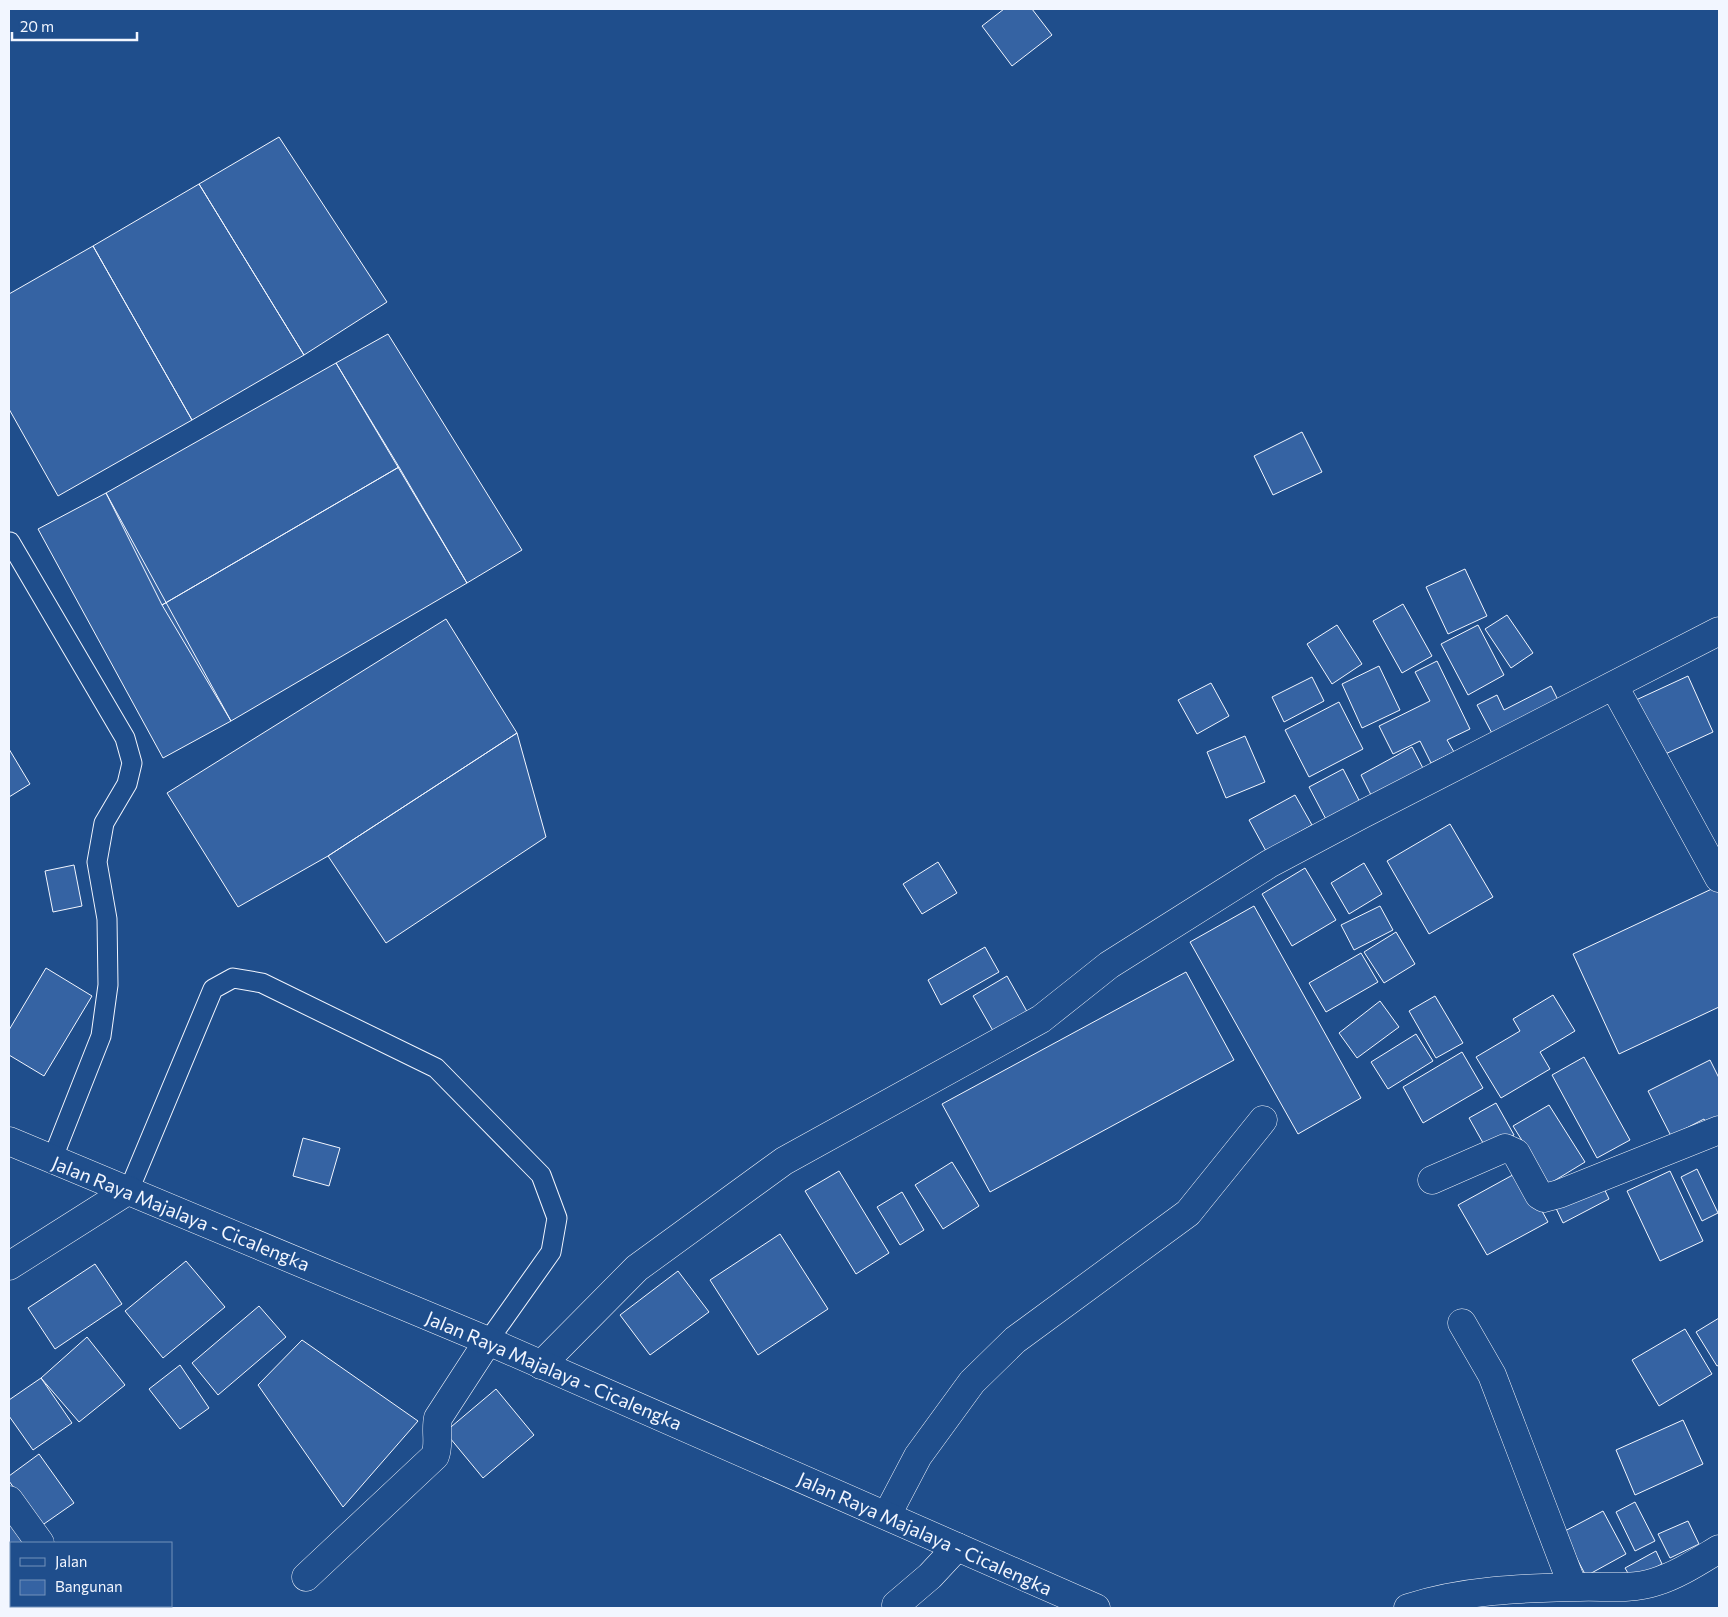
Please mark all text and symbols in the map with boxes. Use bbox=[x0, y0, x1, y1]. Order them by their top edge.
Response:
scale bar bbox=[12, 10, 138, 42]
text: 20 m bbox=[20, 17, 54, 35]
street label: Jalan Raya Majalaya - Cicalengka bbox=[49, 1151, 313, 1275]
street label: Jalan Raya Majalaya - Cicalengka bbox=[422, 1305, 686, 1435]
street label: Jalan Raya Majalaya - Cicalengka bbox=[794, 1466, 1056, 1600]
legend bbox=[10, 1542, 172, 1607]
text: Jalan bbox=[55, 1552, 87, 1570]
text: Bangunan bbox=[55, 1577, 123, 1595]

